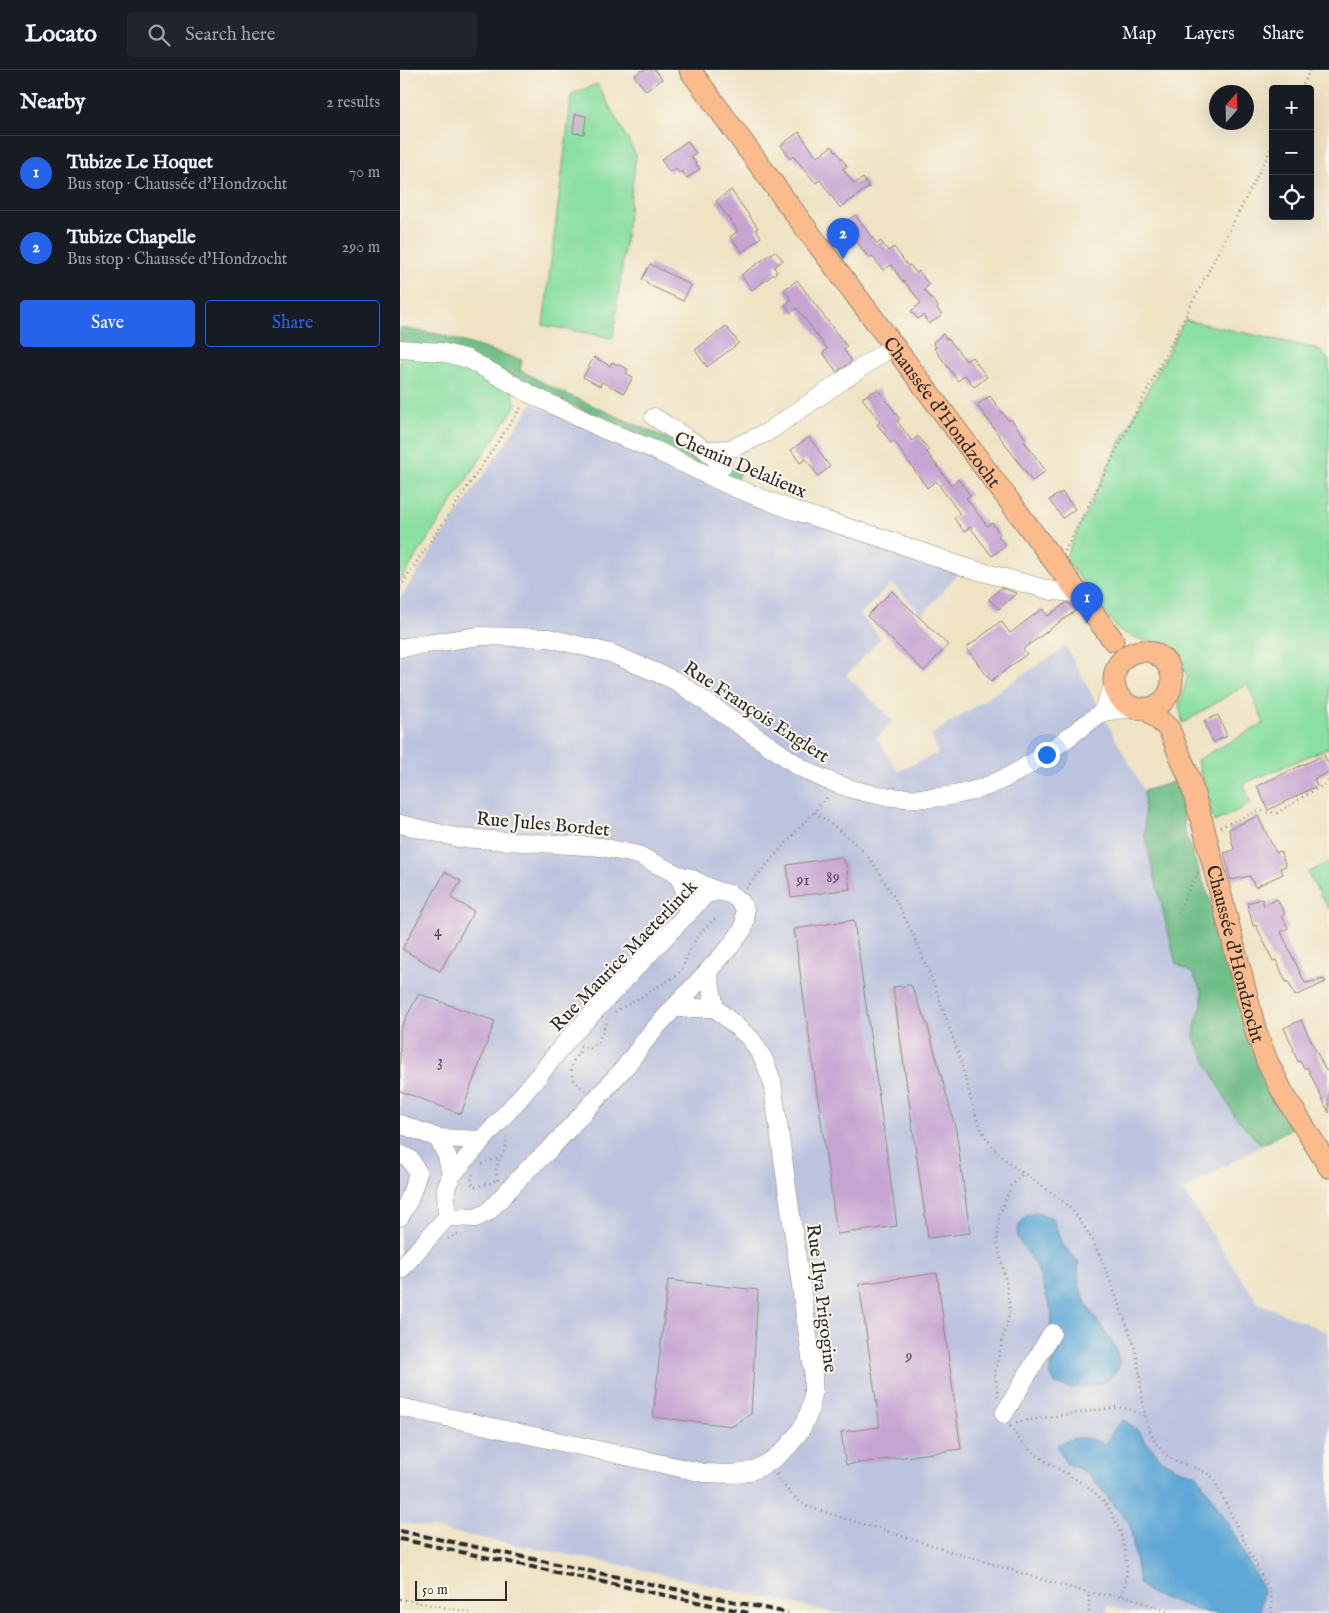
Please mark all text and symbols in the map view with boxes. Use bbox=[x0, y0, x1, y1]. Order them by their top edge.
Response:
search box bbox=[127, 12, 477, 57]
text: Locato bbox=[25, 19, 97, 50]
icon: search bbox=[145, 21, 173, 49]
text: Search here bbox=[185, 23, 276, 47]
text: Map bbox=[1122, 23, 1156, 46]
text: Layers bbox=[1184, 23, 1235, 46]
text: Share bbox=[1263, 23, 1304, 46]
north arrow bbox=[1209, 85, 1254, 130]
map controls bbox=[1269, 85, 1314, 220]
button: + bbox=[1269, 85, 1314, 130]
text: Nearby bbox=[20, 89, 85, 116]
text: 2 results bbox=[326, 93, 380, 113]
button: − bbox=[1269, 130, 1314, 175]
text: Tubize Le Hoquet bbox=[67, 151, 213, 175]
text: 1 bbox=[33, 163, 39, 183]
text: 70 m bbox=[349, 163, 380, 183]
text: Bus stop · Chaussée d'Hondzocht bbox=[67, 175, 287, 195]
button: locate bbox=[1269, 175, 1314, 220]
pin: 2 bbox=[827, 218, 859, 259]
text: Tubize Chapelle bbox=[67, 226, 196, 250]
text: 2 bbox=[32, 238, 40, 258]
text: 290 m bbox=[342, 238, 380, 258]
text: Bus stop · Chaussée d'Hondzocht bbox=[67, 250, 287, 270]
button: Save bbox=[20, 300, 195, 347]
button: Share bbox=[205, 300, 380, 347]
street label: Chaussée d'Hondzocht bbox=[877, 333, 1006, 494]
street label: Chemin Delalieux bbox=[670, 427, 810, 505]
pin: 1 bbox=[1071, 582, 1103, 623]
street label: Rue François Englert bbox=[678, 656, 834, 769]
your location bbox=[1034, 742, 1060, 768]
street label: Rue Jules Bordet bbox=[475, 807, 611, 843]
street label: Chaussée d'Hondzocht bbox=[1200, 863, 1269, 1047]
house number: 89 bbox=[826, 868, 840, 888]
house number: 91 bbox=[796, 871, 809, 891]
street label: Rue Maurice Maeterlinck bbox=[546, 875, 704, 1037]
house number: 4 bbox=[434, 922, 442, 942]
house number: 3 bbox=[437, 1052, 443, 1072]
street label: Rue Ilya Prigogine bbox=[800, 1223, 842, 1374]
house number: 9 bbox=[905, 1347, 913, 1367]
scale bar bbox=[415, 1578, 508, 1601]
text: 50 m bbox=[422, 1581, 448, 1599]

